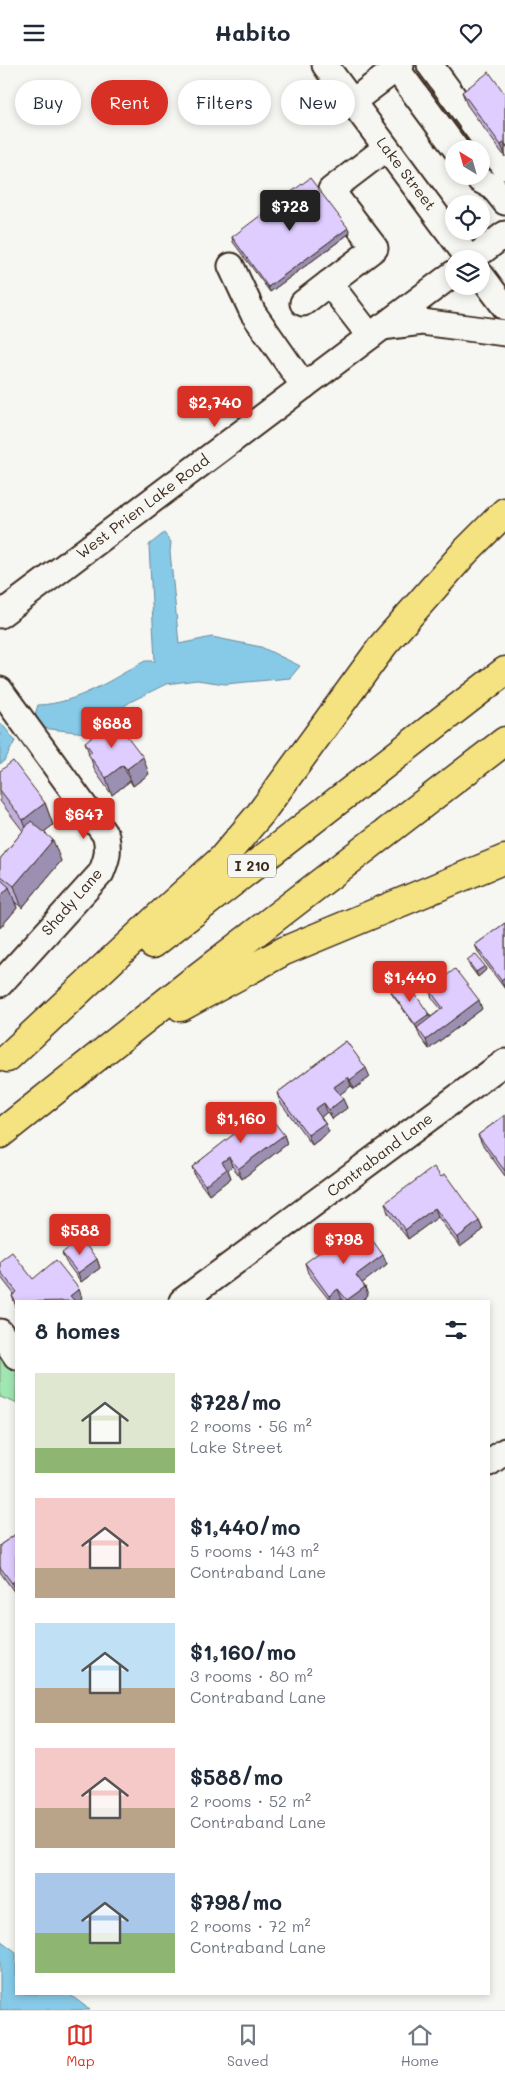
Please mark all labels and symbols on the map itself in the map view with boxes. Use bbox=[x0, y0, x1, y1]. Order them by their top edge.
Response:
street label: Lake Street bbox=[373, 133, 441, 214]
north arrow bbox=[445, 140, 490, 185]
pin: $728 bbox=[260, 189, 320, 232]
pin: $2,740 bbox=[174, 385, 256, 428]
street label: West Prien Lake Road bbox=[72, 450, 213, 563]
pin: $688 bbox=[82, 707, 142, 749]
pin: $647 bbox=[54, 797, 114, 840]
road number: I 210 bbox=[228, 854, 276, 877]
street label: Shady Lane bbox=[36, 863, 106, 939]
pin: $1,440 bbox=[369, 961, 451, 1003]
pin: $1,160 bbox=[200, 1101, 282, 1144]
street label: Contraband Lane bbox=[322, 1108, 436, 1201]
pin: $588 bbox=[50, 1213, 110, 1256]
pin: $798 bbox=[314, 1223, 374, 1265]

